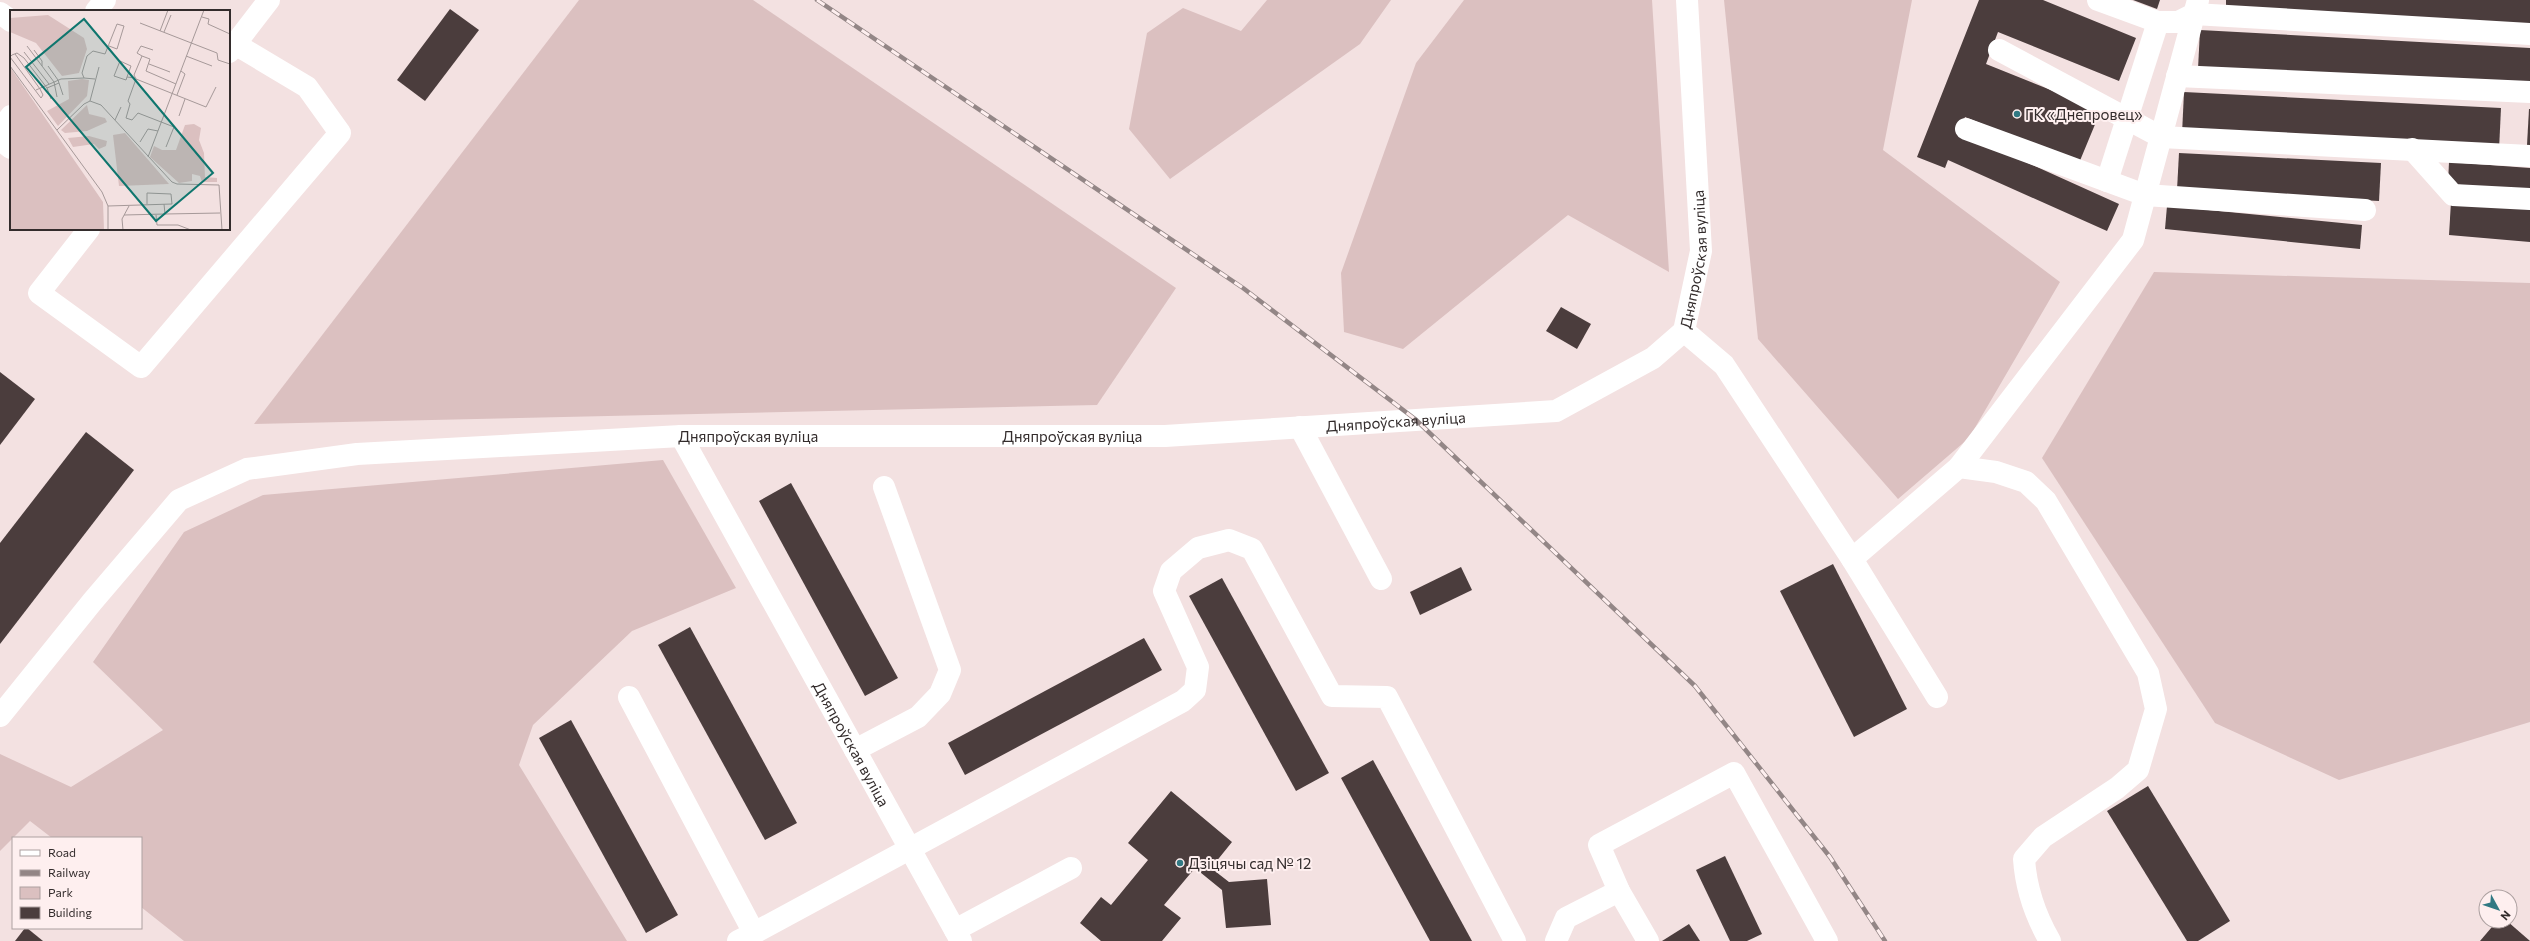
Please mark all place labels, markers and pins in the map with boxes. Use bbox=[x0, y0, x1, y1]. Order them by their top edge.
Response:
place label: ГК «Днепровец» bbox=[2025, 105, 2143, 123]
marker: ГК «Днепровец» bbox=[2012, 109, 2022, 119]
place label: Дзіцячы сад № 12 bbox=[1188, 854, 1311, 872]
marker: Дзіцячы сад № 12 bbox=[1175, 858, 1185, 868]

